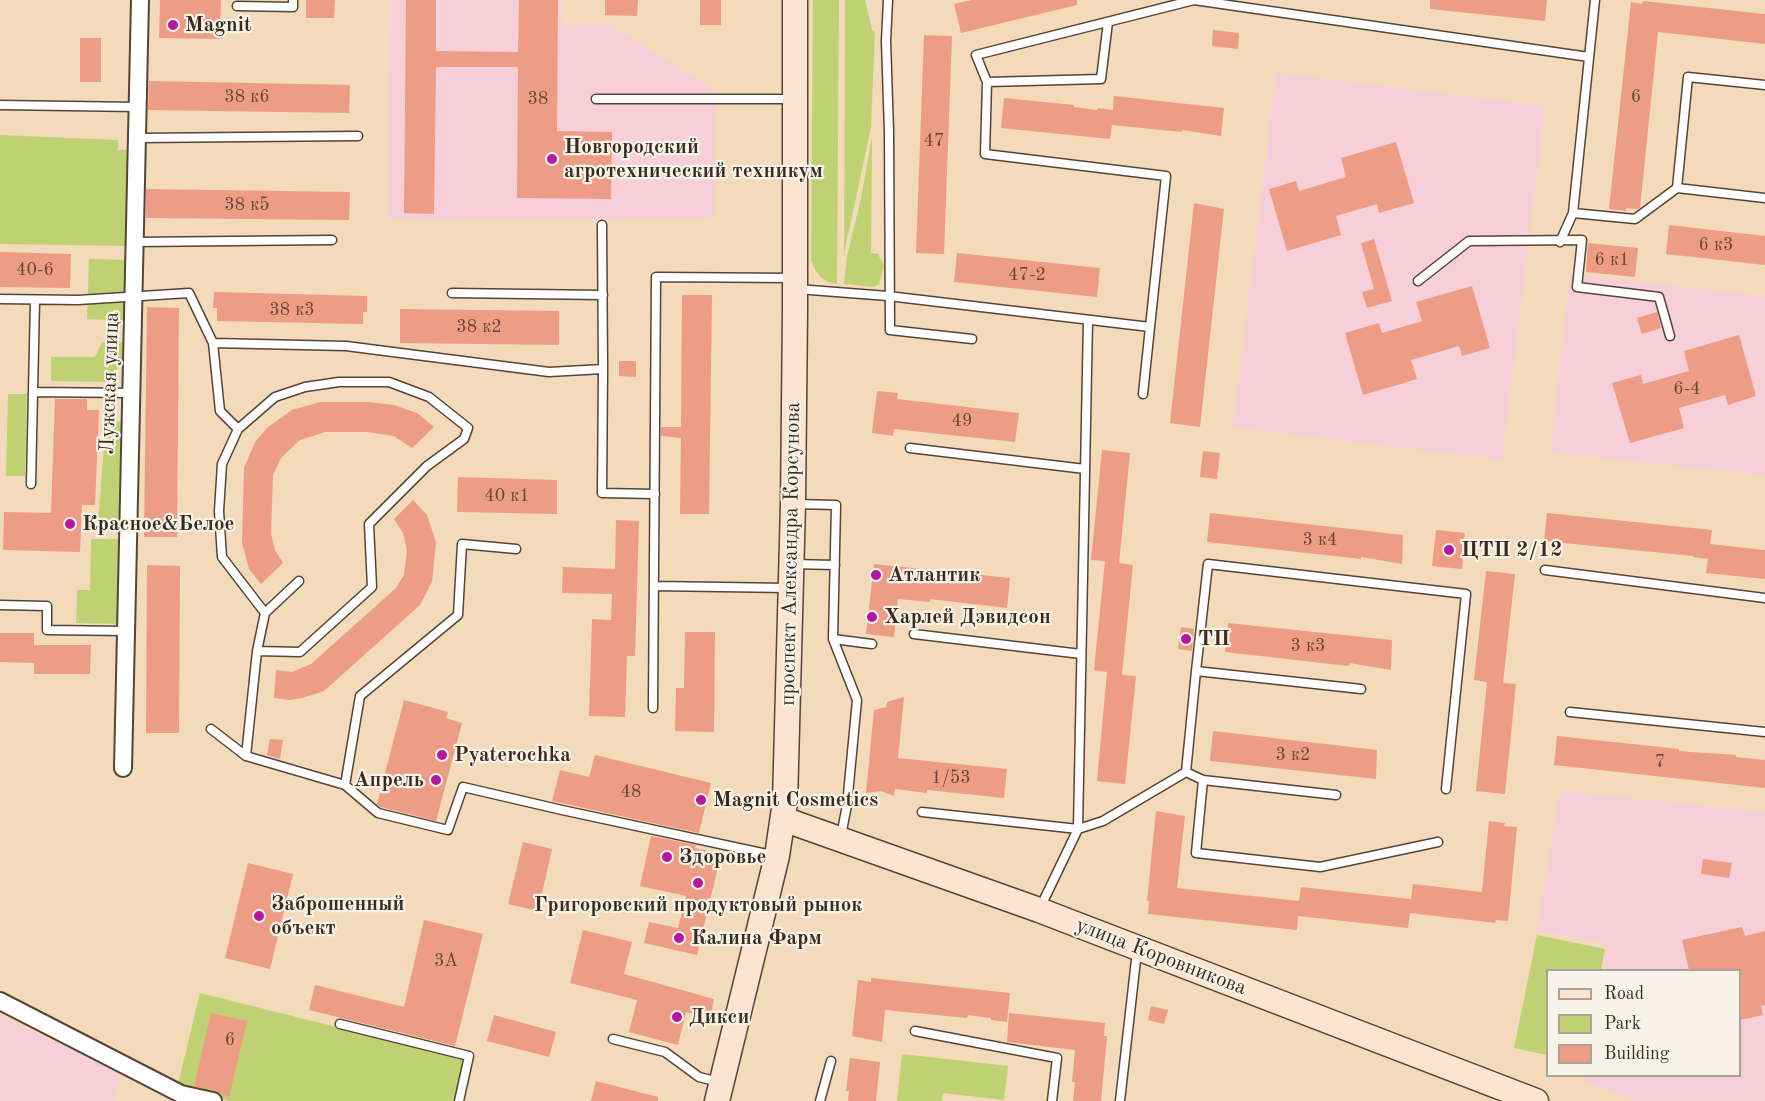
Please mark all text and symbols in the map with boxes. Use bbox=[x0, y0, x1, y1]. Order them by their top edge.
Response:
place label: Magnit bbox=[185, 12, 252, 38]
marker: Magnit bbox=[166, 18, 180, 32]
house number: 38 к6 bbox=[224, 86, 270, 108]
house number: 6 bbox=[1631, 86, 1641, 108]
house number: 38 bbox=[528, 88, 548, 110]
house number: 47 bbox=[924, 130, 944, 152]
place label: Новгородский агротехнический техникум bbox=[564, 134, 823, 184]
marker: Новгородский агротехнический техникум bbox=[545, 152, 559, 166]
house number: 38 к5 bbox=[224, 194, 270, 216]
house number: 6 к3 bbox=[1699, 234, 1733, 256]
house number: 6 к1 bbox=[1595, 249, 1629, 271]
house number: 40-6 bbox=[16, 259, 54, 281]
house number: 47-2 bbox=[1008, 264, 1046, 286]
house number: 38 к3 bbox=[269, 299, 315, 321]
street label: Лужская улица bbox=[95, 311, 125, 455]
house number: 38 к2 bbox=[456, 316, 502, 338]
house number: 6-4 bbox=[1673, 378, 1701, 400]
street label: проспект Александра Корсунова bbox=[776, 402, 806, 706]
house number: 49 bbox=[952, 410, 972, 432]
house number: 40 к1 bbox=[484, 485, 530, 507]
place label: Красное&Белое bbox=[82, 511, 235, 537]
marker: Красное&Белое bbox=[63, 517, 77, 531]
house number: 3 к4 bbox=[1303, 529, 1337, 551]
place label: ЦТП 2/12 bbox=[1461, 537, 1562, 563]
marker: ЦТП 2/12 bbox=[1442, 543, 1456, 557]
place label: Атлантик bbox=[888, 562, 980, 588]
marker: Атлантик bbox=[869, 568, 883, 582]
place label: Харлей Дэвидсон bbox=[884, 604, 1051, 630]
marker: Харлей Дэвидсон bbox=[865, 610, 879, 624]
place label: ТП bbox=[1198, 626, 1230, 652]
marker: ТП bbox=[1179, 632, 1193, 646]
house number: 3 к3 bbox=[1291, 635, 1325, 657]
place label: Pyaterochka bbox=[454, 742, 571, 768]
house number: 3 к2 bbox=[1276, 744, 1310, 766]
marker: Pyaterochka bbox=[435, 748, 449, 762]
house number: 7 bbox=[1655, 751, 1665, 773]
place label: Апрель bbox=[354, 767, 424, 793]
house number: 1/53 bbox=[931, 767, 971, 789]
marker: Апрель bbox=[429, 773, 443, 787]
house number: 48 bbox=[621, 781, 641, 803]
place label: Magnit Cosmetics bbox=[713, 787, 878, 813]
marker: Magnit Cosmetics bbox=[694, 793, 708, 807]
place label: Здоровье bbox=[679, 844, 766, 870]
marker: Здоровье bbox=[660, 850, 674, 864]
marker: Григоровский продуктовый рынок bbox=[691, 876, 705, 890]
place label: Заброшенный объект bbox=[271, 891, 405, 941]
place label: Григоровский продуктовый рынок bbox=[534, 892, 862, 918]
marker: Заброшенный объект bbox=[252, 909, 266, 923]
street label: улица Коровникова bbox=[1072, 913, 1250, 1001]
place label: Калина Фарм bbox=[691, 925, 822, 951]
marker: Калина Фарм bbox=[672, 931, 686, 945]
house number: 3А bbox=[434, 950, 458, 972]
legend bbox=[1546, 969, 1741, 1077]
text: Road bbox=[1604, 985, 1644, 1003]
place label: Дикси bbox=[689, 1004, 749, 1030]
marker: Дикси bbox=[670, 1010, 684, 1024]
text: Park bbox=[1604, 1015, 1641, 1033]
house number: 6 bbox=[225, 1029, 235, 1051]
text: Building bbox=[1604, 1045, 1669, 1063]

